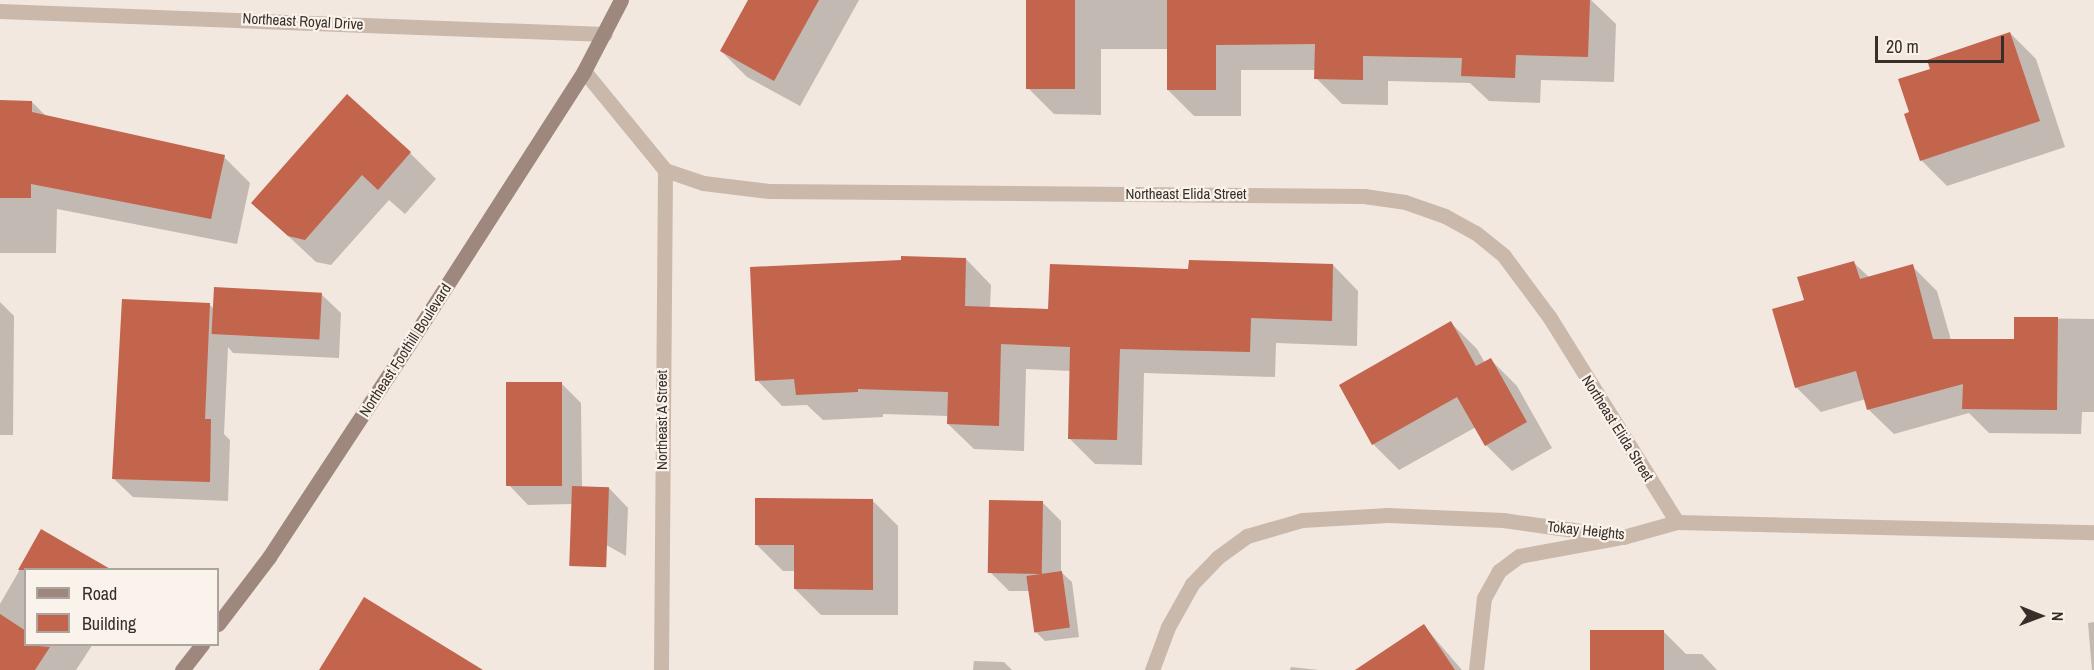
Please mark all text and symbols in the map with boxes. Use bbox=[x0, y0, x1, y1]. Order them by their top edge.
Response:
street label: Northeast Royal Drive bbox=[242, 9, 364, 33]
scale bar bbox=[1878, 24, 2007, 62]
text: 20 m bbox=[1886, 34, 1919, 59]
street label: Northeast Elida Street bbox=[1125, 185, 1247, 203]
street label: Northeast Foothill Boulevard bbox=[355, 280, 455, 420]
street label: Northeast A Street bbox=[653, 369, 671, 471]
street label: Northeast Elida Street bbox=[1578, 372, 1658, 484]
street label: Tokay Heights bbox=[1546, 517, 1626, 543]
legend bbox=[24, 568, 219, 646]
text: Road bbox=[82, 581, 117, 606]
north arrow bbox=[2010, 586, 2070, 646]
text: Building bbox=[82, 611, 136, 636]
text: N bbox=[2047, 611, 2069, 621]

